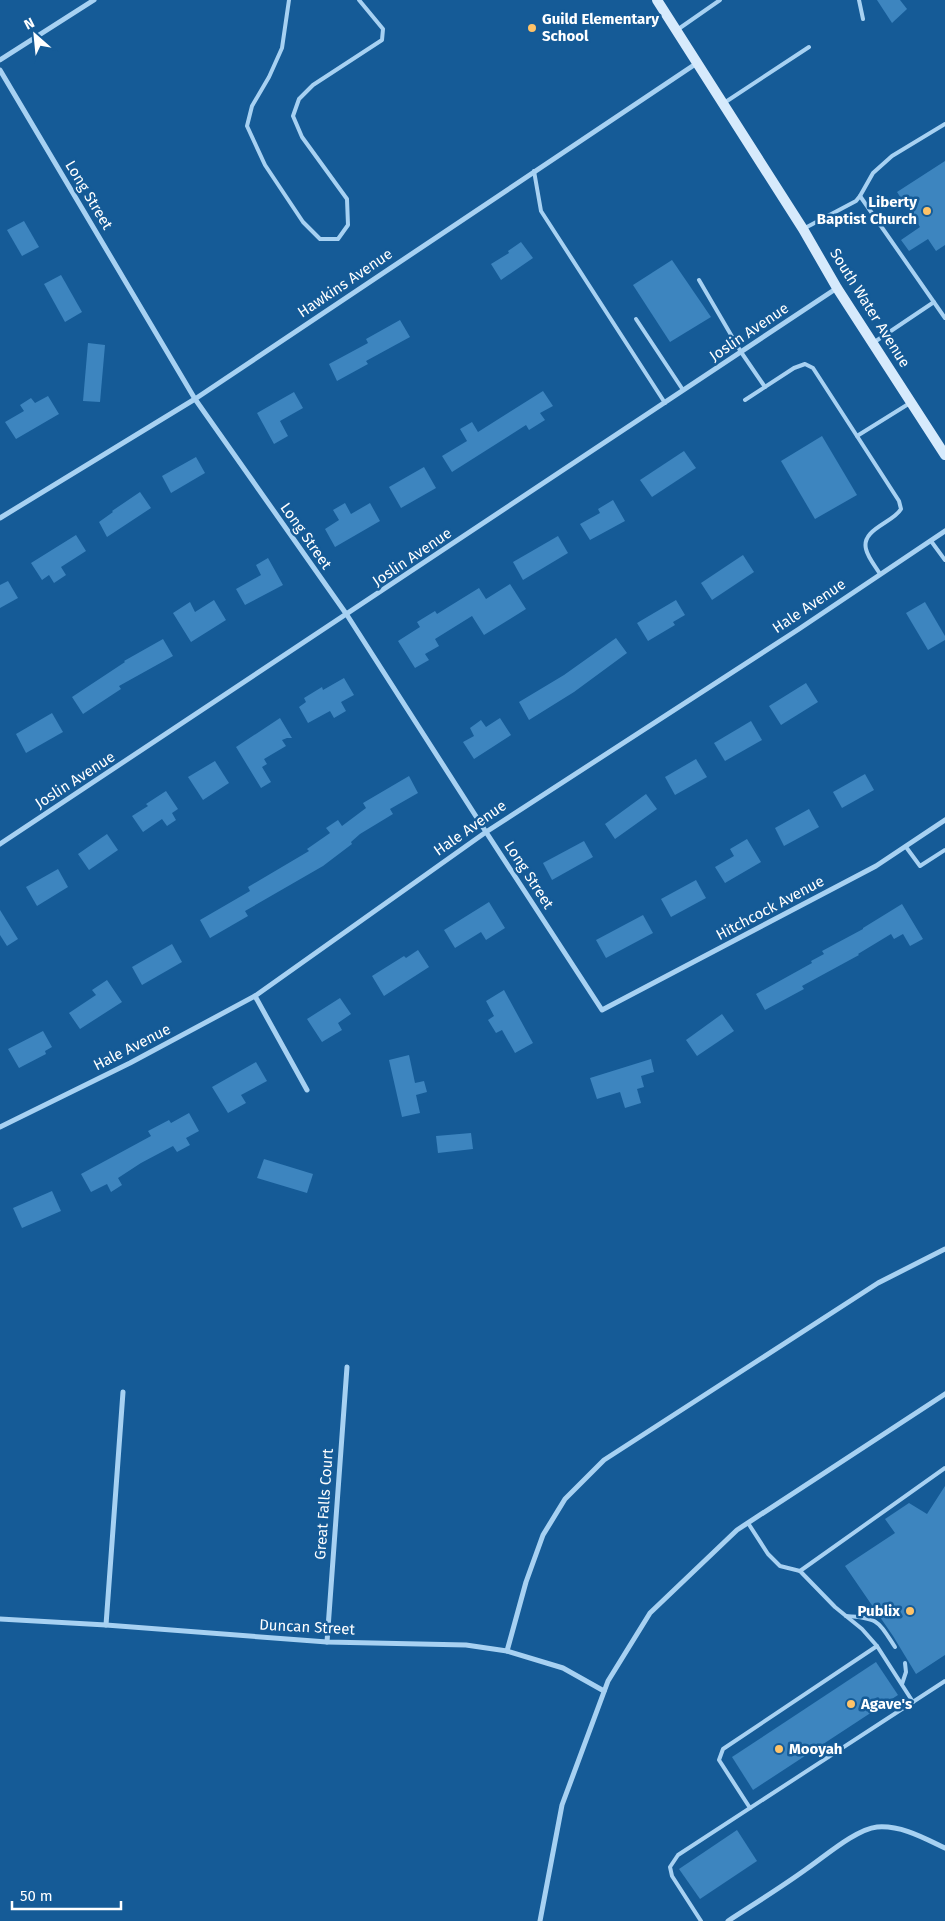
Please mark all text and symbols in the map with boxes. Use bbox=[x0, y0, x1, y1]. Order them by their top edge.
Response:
north arrow bbox=[10, 10, 60, 60]
place label: Guild Elementary School bbox=[542, 10, 659, 45]
text: N bbox=[21, 14, 37, 34]
marker: Guild Elementary School bbox=[526, 22, 538, 34]
street label: Long Street bbox=[61, 157, 117, 233]
place label: Liberty Baptist Church bbox=[817, 193, 917, 228]
marker: Liberty Baptist Church bbox=[921, 205, 933, 217]
street label: Hawkins Avenue bbox=[294, 245, 396, 321]
street label: South Water Avenue bbox=[826, 245, 914, 371]
street label: Joslin Avenue bbox=[706, 299, 792, 365]
street label: Long Street bbox=[277, 499, 336, 573]
street label: Joslin Avenue bbox=[369, 524, 455, 590]
street label: Hale Avenue bbox=[769, 575, 849, 637]
street label: Joslin Avenue bbox=[32, 748, 118, 812]
street label: Hale Avenue bbox=[430, 796, 510, 860]
street label: Long Street bbox=[500, 838, 558, 913]
street label: Hitchcock Avenue bbox=[713, 872, 827, 944]
street label: Hale Avenue bbox=[90, 1020, 174, 1074]
street label: Great Falls Court bbox=[311, 1447, 337, 1560]
place label: Publix bbox=[857, 1602, 900, 1620]
marker: Publix bbox=[904, 1605, 916, 1617]
street label: Duncan Street bbox=[259, 1616, 356, 1639]
place label: Agave's bbox=[860, 1695, 912, 1713]
marker: Agave's bbox=[845, 1698, 857, 1710]
place label: Mooyah bbox=[789, 1740, 843, 1758]
marker: Mooyah bbox=[773, 1743, 785, 1755]
scale bar bbox=[12, 1878, 121, 1910]
text: 50 m bbox=[20, 1887, 53, 1905]

